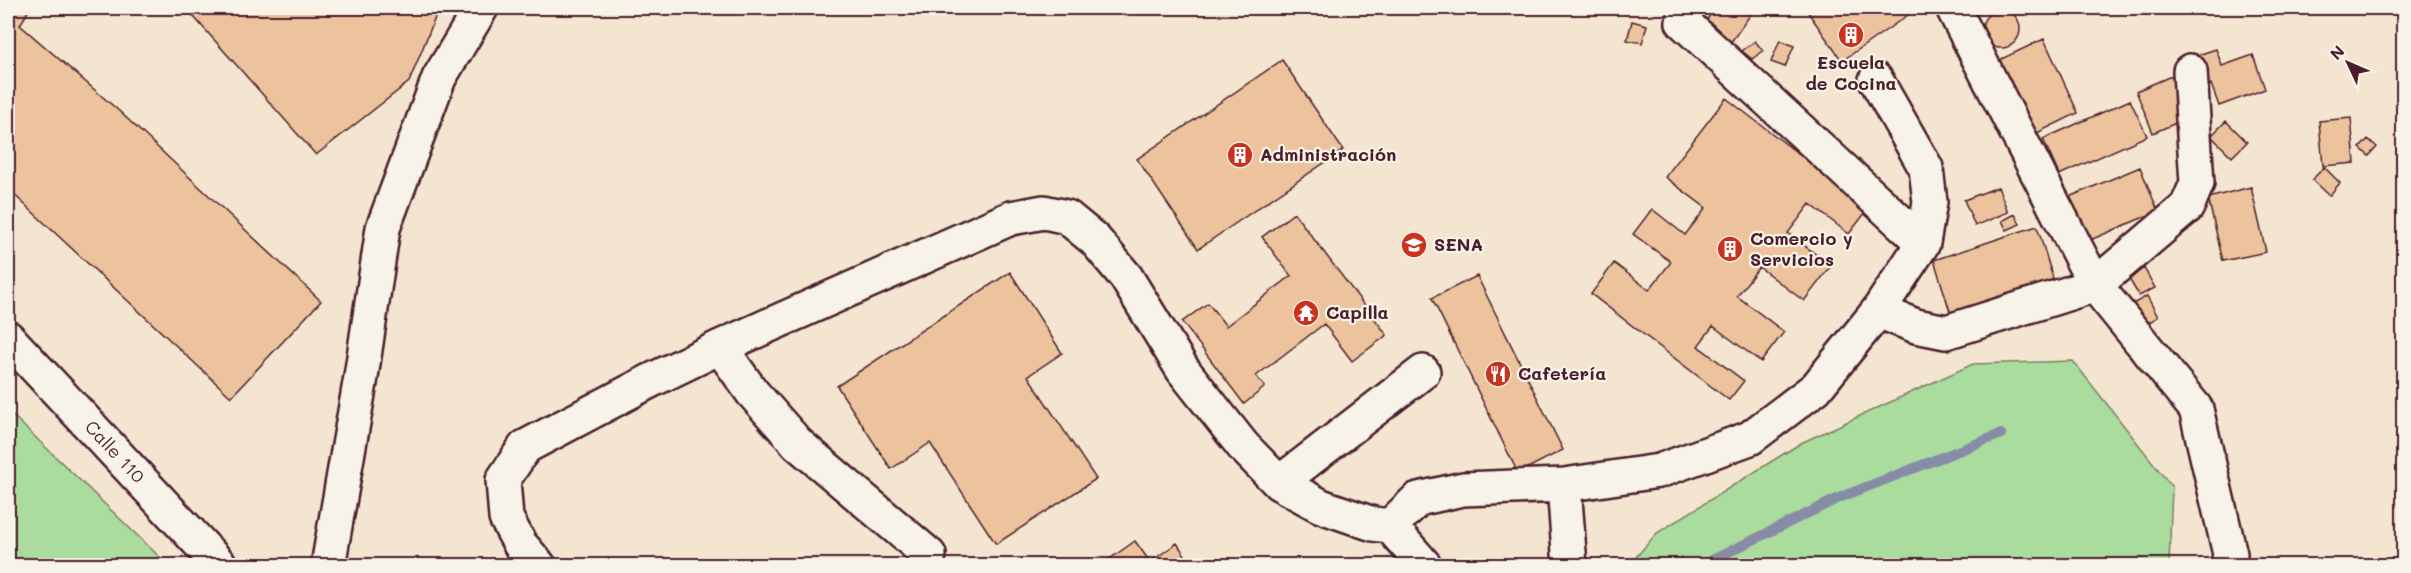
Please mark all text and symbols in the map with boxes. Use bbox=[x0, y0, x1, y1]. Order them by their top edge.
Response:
building icon: Escuela de Cocina bbox=[1836, 20, 1866, 50]
north arrow bbox=[2318, 33, 2378, 93]
text: N bbox=[2325, 41, 2349, 64]
place label: Escuela de Cocina bbox=[1805, 50, 1897, 95]
building icon: Administración bbox=[1225, 140, 1255, 170]
place label: Administración bbox=[1260, 142, 1396, 166]
place label: Comercio y Servicios bbox=[1750, 226, 1853, 271]
school or university icon: SENA bbox=[1399, 230, 1429, 260]
place label: SENA bbox=[1434, 232, 1483, 256]
building icon: Comercio y Servicios bbox=[1715, 234, 1745, 264]
temple icon: Capilla bbox=[1291, 298, 1321, 328]
place label: Capilla bbox=[1326, 300, 1389, 324]
restaurant icon: Cafetería bbox=[1483, 359, 1513, 389]
place label: Cafetería bbox=[1518, 361, 1606, 385]
street label: Calle 110 bbox=[80, 415, 150, 488]

